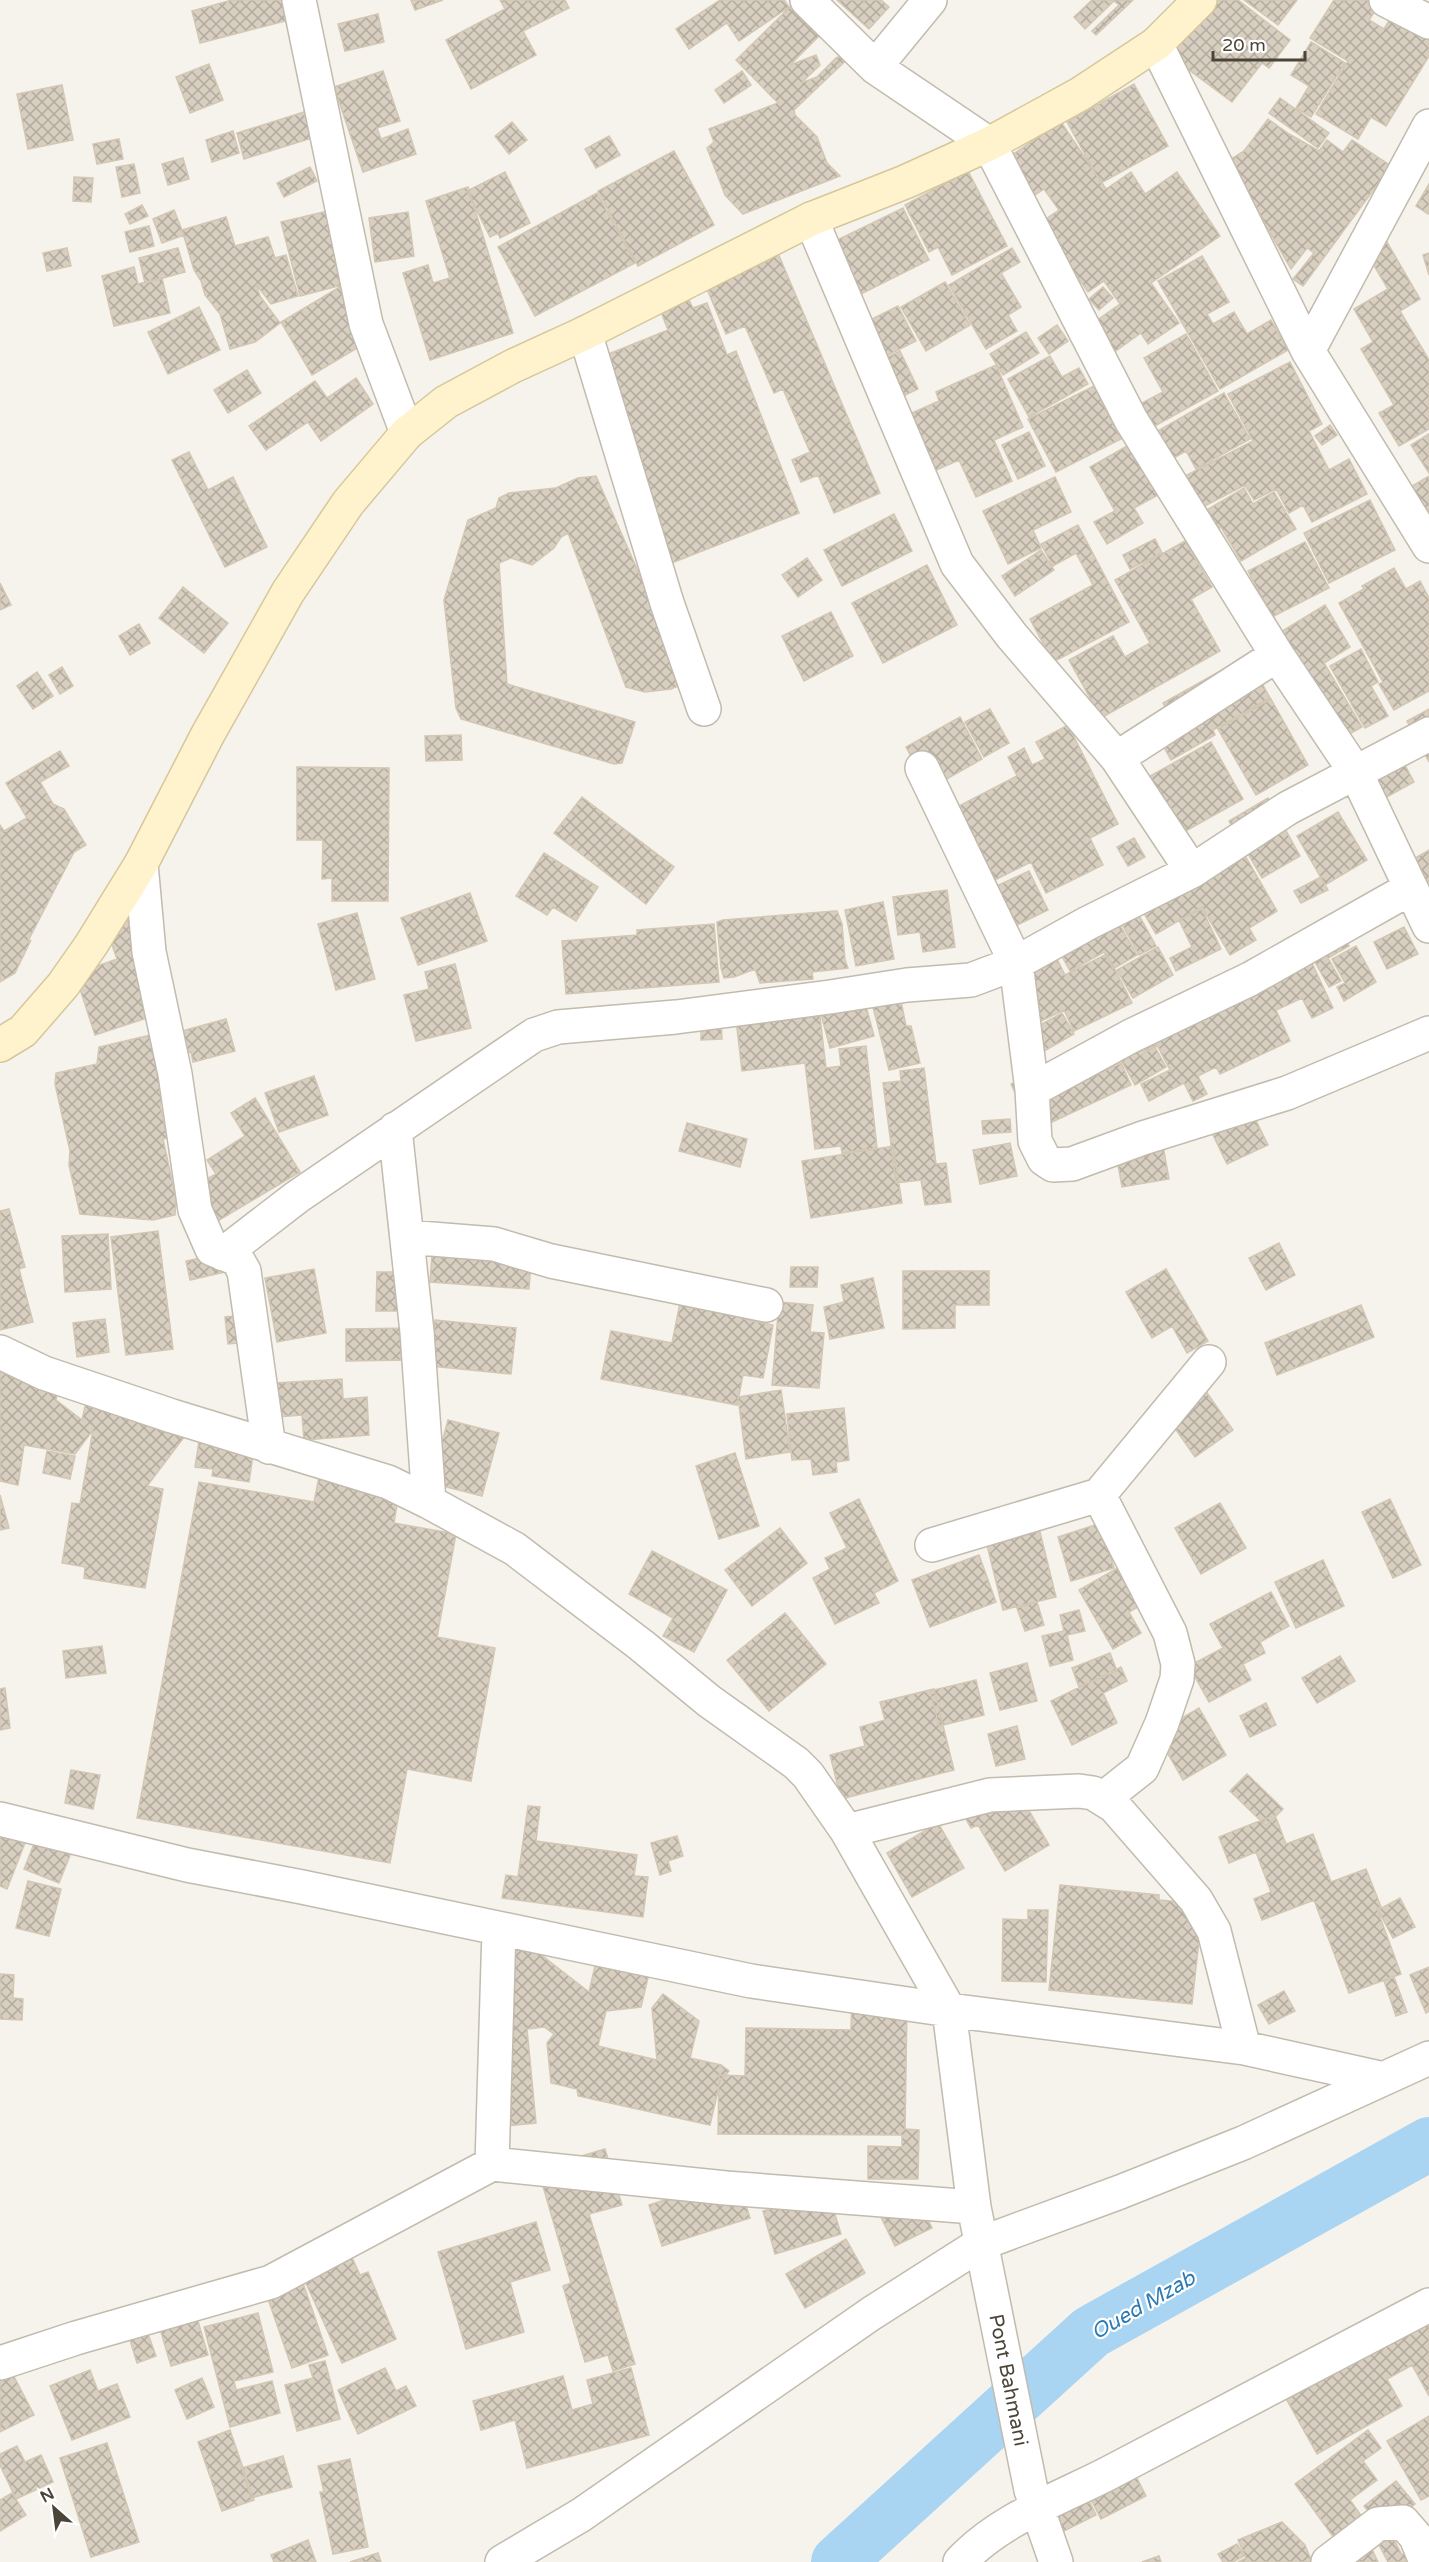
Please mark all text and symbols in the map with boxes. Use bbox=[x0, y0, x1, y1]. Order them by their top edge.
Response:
scale bar bbox=[1213, 24, 1304, 62]
text: 20 m bbox=[1222, 34, 1266, 56]
water label: Oued Mzab bbox=[1087, 2265, 1201, 2345]
street label: Pont Bahmani bbox=[983, 2312, 1033, 2448]
north arrow bbox=[24, 2478, 84, 2538]
text: N bbox=[37, 2484, 58, 2507]

